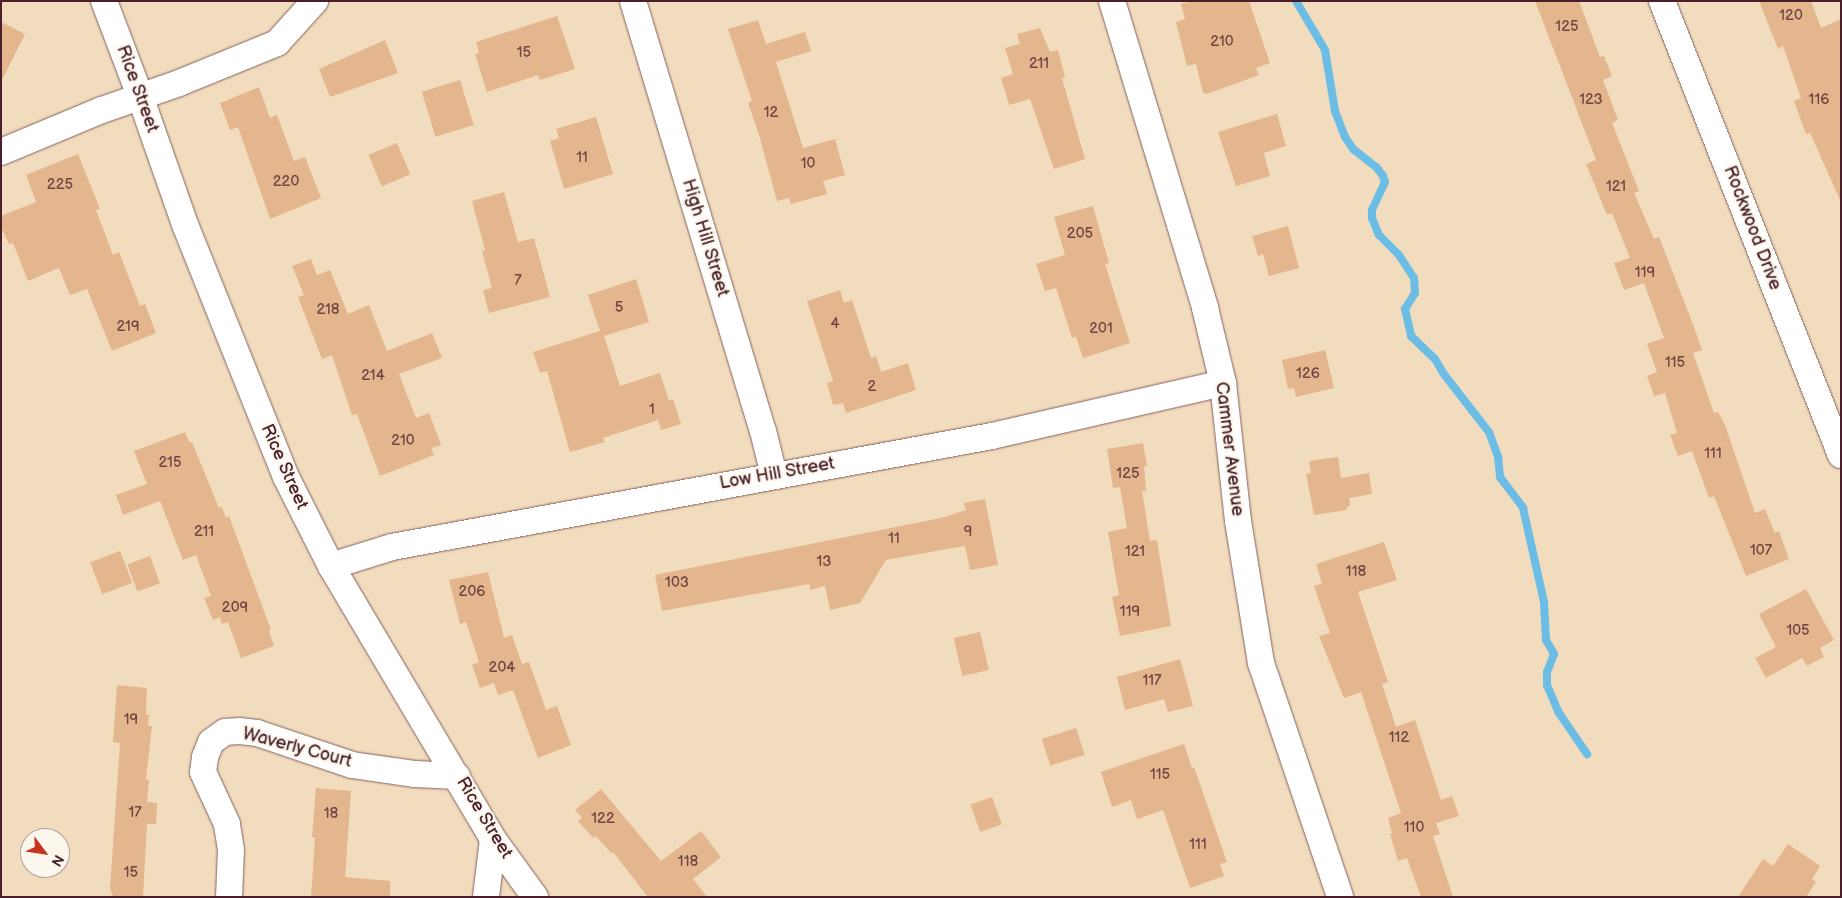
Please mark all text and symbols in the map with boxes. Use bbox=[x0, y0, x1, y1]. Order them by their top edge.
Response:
house number: 120 bbox=[1779, 7, 1803, 25]
house number: 125 bbox=[1555, 18, 1579, 36]
house number: 210 bbox=[1210, 33, 1234, 51]
street label: Rice Street bbox=[111, 42, 163, 136]
house number: 15 bbox=[517, 44, 531, 62]
house number: 211 bbox=[1029, 55, 1049, 73]
house number: 123 bbox=[1579, 91, 1603, 109]
house number: 116 bbox=[1809, 91, 1829, 109]
house number: 12 bbox=[764, 104, 778, 122]
house number: 11 bbox=[576, 149, 588, 167]
house number: 10 bbox=[801, 155, 815, 173]
street label: Rockwood Drive bbox=[1718, 163, 1786, 293]
house number: 220 bbox=[273, 173, 299, 191]
house number: 225 bbox=[47, 176, 73, 194]
street label: High Hill Street bbox=[677, 176, 733, 300]
house number: 121 bbox=[1606, 178, 1626, 196]
house number: 205 bbox=[1067, 225, 1093, 243]
house number: 119 bbox=[1635, 264, 1655, 282]
house number: 7 bbox=[514, 272, 522, 290]
house number: 5 bbox=[615, 299, 623, 317]
house number: 218 bbox=[316, 301, 340, 319]
house number: 4 bbox=[830, 315, 840, 333]
house number: 219 bbox=[116, 318, 140, 336]
house number: 201 bbox=[1089, 320, 1113, 338]
house number: 115 bbox=[1665, 354, 1685, 372]
house number: 126 bbox=[1296, 365, 1320, 383]
house number: 214 bbox=[361, 367, 385, 385]
house number: 2 bbox=[868, 378, 876, 396]
street label: Cammer Avenue bbox=[1210, 381, 1248, 517]
house number: 1 bbox=[649, 401, 655, 419]
street label: Rice Street bbox=[256, 421, 312, 513]
house number: 210 bbox=[391, 432, 415, 450]
house number: 111 bbox=[1704, 445, 1722, 463]
street label: Low Hill Street bbox=[718, 453, 836, 495]
house number: 215 bbox=[158, 454, 182, 472]
house number: 125 bbox=[1116, 465, 1140, 483]
house number: 211 bbox=[194, 523, 214, 541]
house number: 9 bbox=[964, 523, 972, 541]
house number: 11 bbox=[888, 530, 900, 548]
house number: 107 bbox=[1750, 542, 1772, 560]
house number: 121 bbox=[1125, 543, 1145, 561]
house number: 13 bbox=[816, 553, 832, 571]
house number: 118 bbox=[1346, 563, 1366, 581]
house number: 103 bbox=[665, 574, 689, 592]
house number: 206 bbox=[459, 583, 485, 601]
house number: 209 bbox=[222, 599, 248, 617]
house number: 119 bbox=[1120, 603, 1140, 621]
house number: 105 bbox=[1786, 622, 1810, 640]
house number: 204 bbox=[489, 659, 515, 677]
house number: 117 bbox=[1143, 672, 1161, 690]
house number: 19 bbox=[124, 711, 138, 729]
street label: Waverly Court bbox=[239, 723, 355, 773]
house number: 112 bbox=[1389, 729, 1409, 747]
house number: 115 bbox=[1150, 766, 1170, 784]
street label: Rice Street bbox=[451, 773, 517, 863]
house number: 17 bbox=[128, 804, 142, 822]
house number: 18 bbox=[324, 805, 338, 823]
house number: 122 bbox=[591, 810, 615, 828]
house number: 110 bbox=[1404, 819, 1424, 837]
north arrow bbox=[20, 828, 70, 878]
house number: 111 bbox=[1189, 836, 1207, 854]
text: N bbox=[47, 852, 67, 869]
house number: 118 bbox=[678, 853, 698, 871]
house number: 15 bbox=[124, 864, 138, 882]

